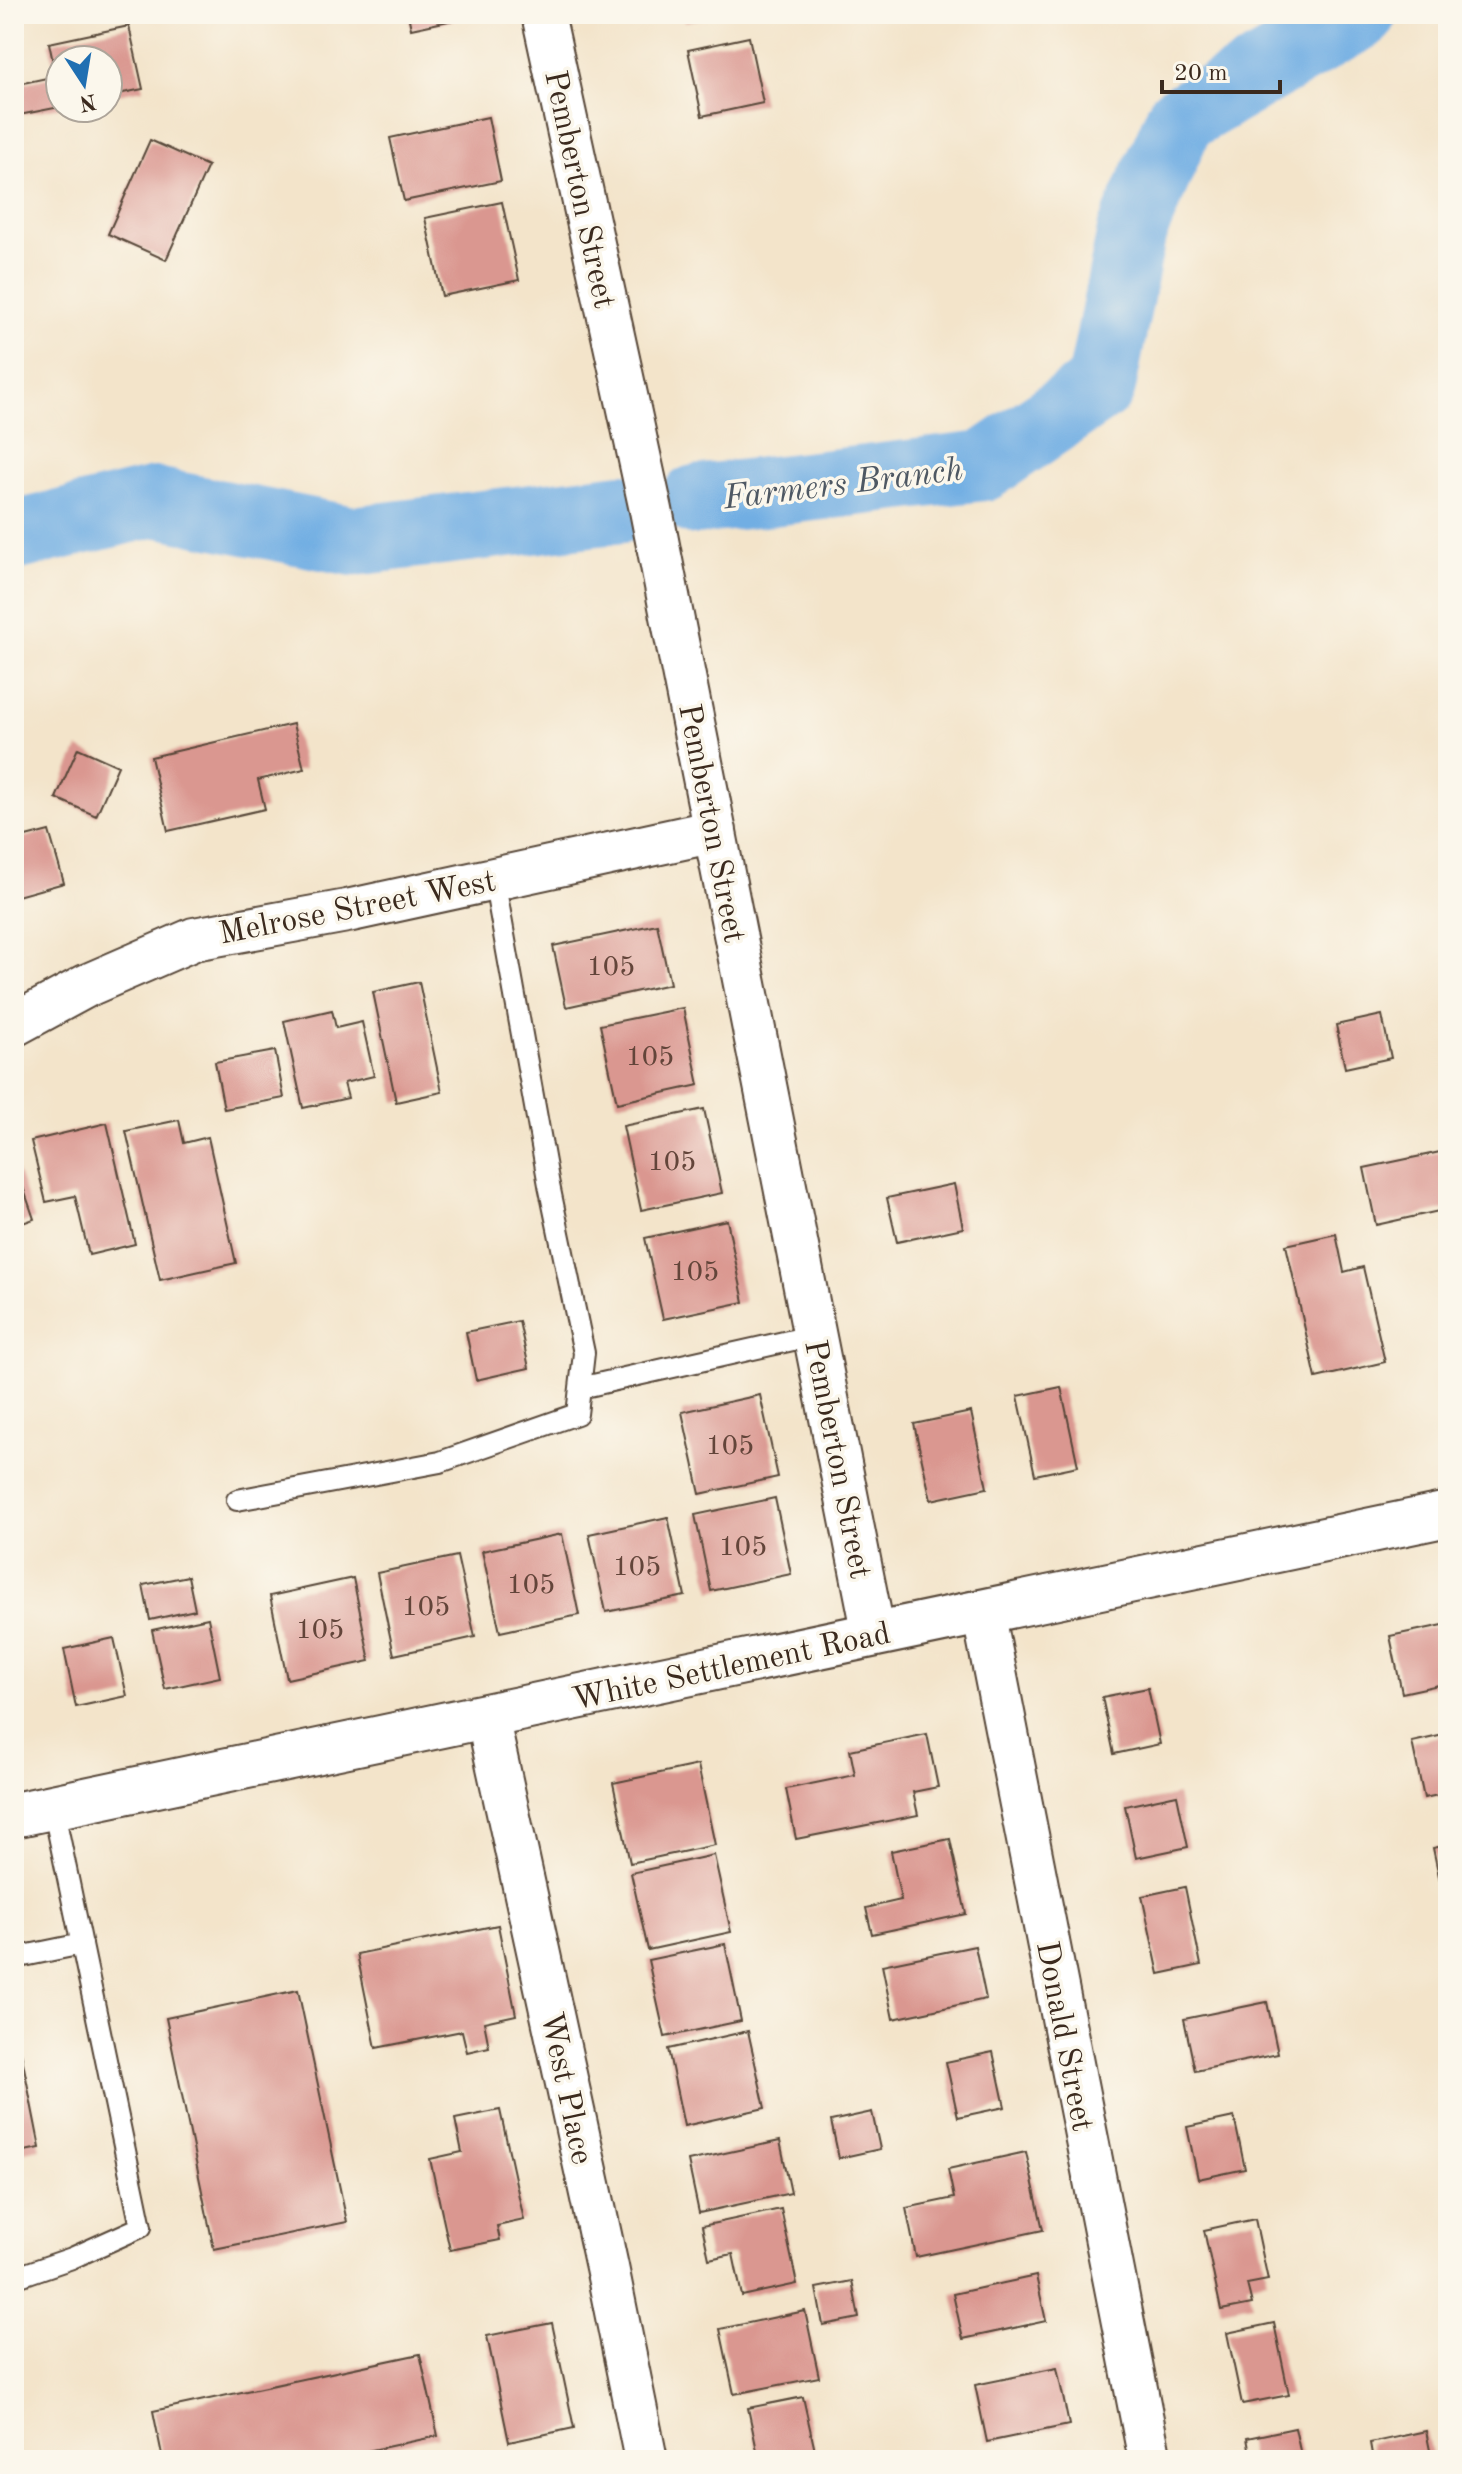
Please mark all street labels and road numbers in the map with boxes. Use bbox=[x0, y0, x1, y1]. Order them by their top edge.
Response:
street label: Pemberton Street bbox=[537, 68, 619, 312]
street label: Pemberton Street bbox=[671, 701, 749, 946]
street label: Melrose Street West bbox=[216, 866, 499, 951]
street label: Pemberton Street bbox=[797, 1337, 875, 1582]
street label: White Settlement Road bbox=[570, 1619, 894, 1717]
street label: Donald Street bbox=[1029, 1939, 1097, 2134]
street label: West Place bbox=[533, 2010, 597, 2168]

